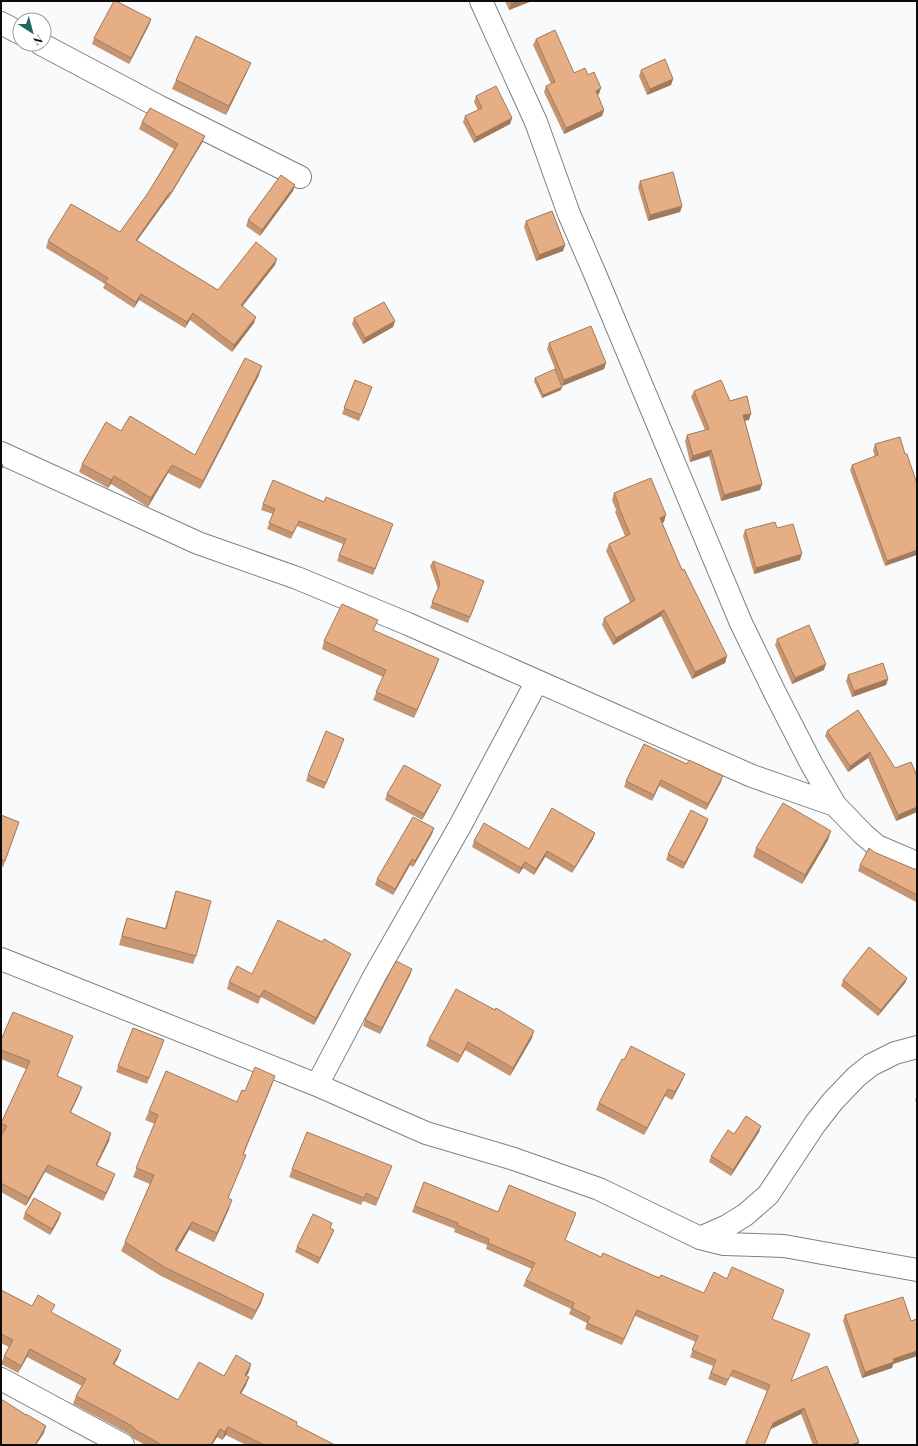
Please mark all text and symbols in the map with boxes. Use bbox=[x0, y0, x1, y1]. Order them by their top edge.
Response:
north arrow bbox=[12, 12, 52, 52]
text: N bbox=[31, 32, 46, 49]

